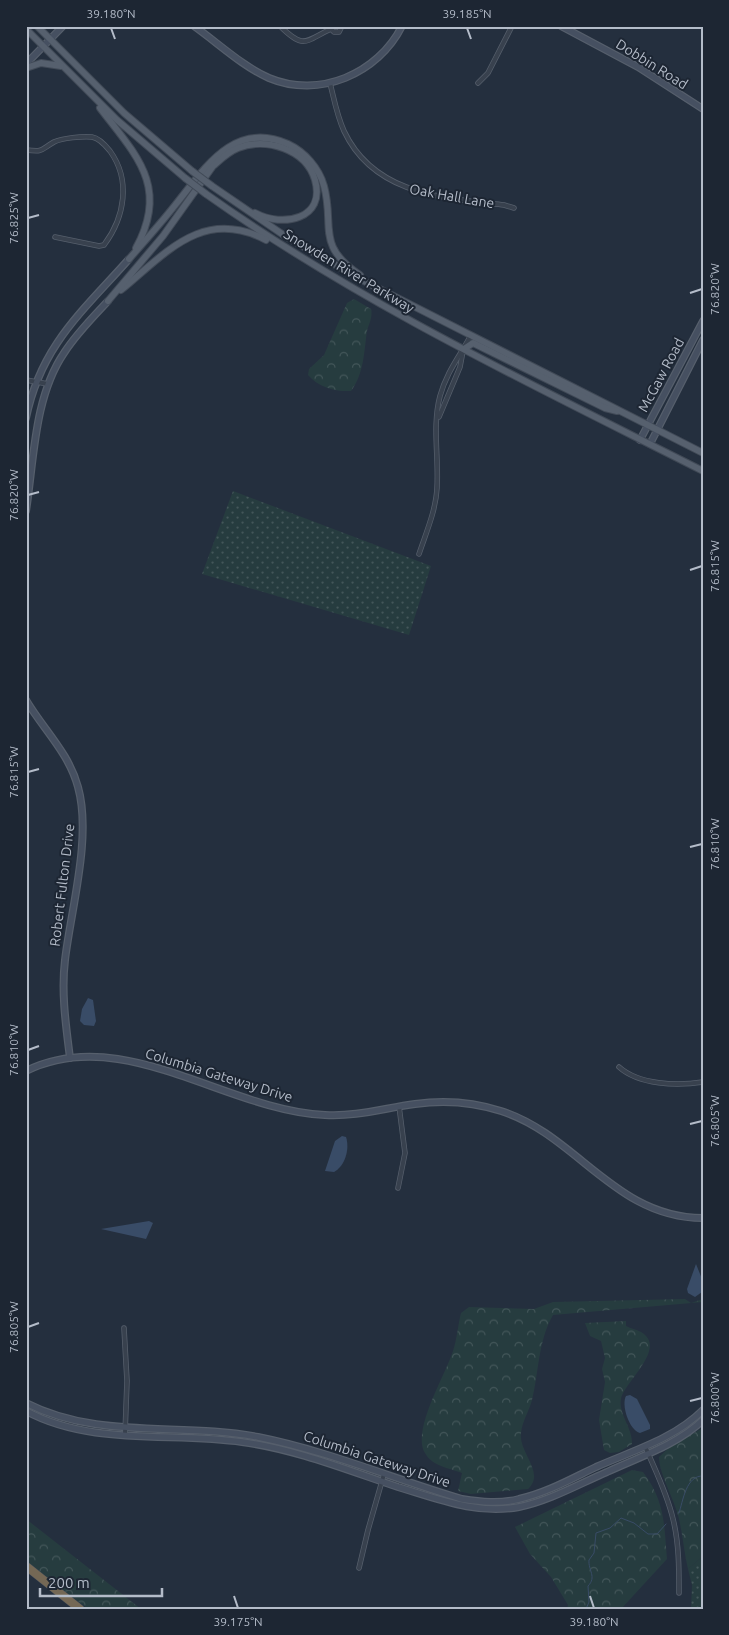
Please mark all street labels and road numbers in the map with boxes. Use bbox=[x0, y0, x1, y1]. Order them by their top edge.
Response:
street label: Dobbin Road bbox=[613, 36, 691, 92]
street label: Oak Hall Lane bbox=[408, 181, 496, 211]
street label: Snowden River Parkway bbox=[281, 226, 417, 316]
street label: McGaw Road bbox=[635, 335, 687, 415]
street label: Robert Fulton Drive bbox=[47, 823, 77, 947]
street label: Columbia Gateway Drive bbox=[143, 1045, 295, 1105]
street label: Columbia Gateway Drive bbox=[302, 1428, 452, 1490]

